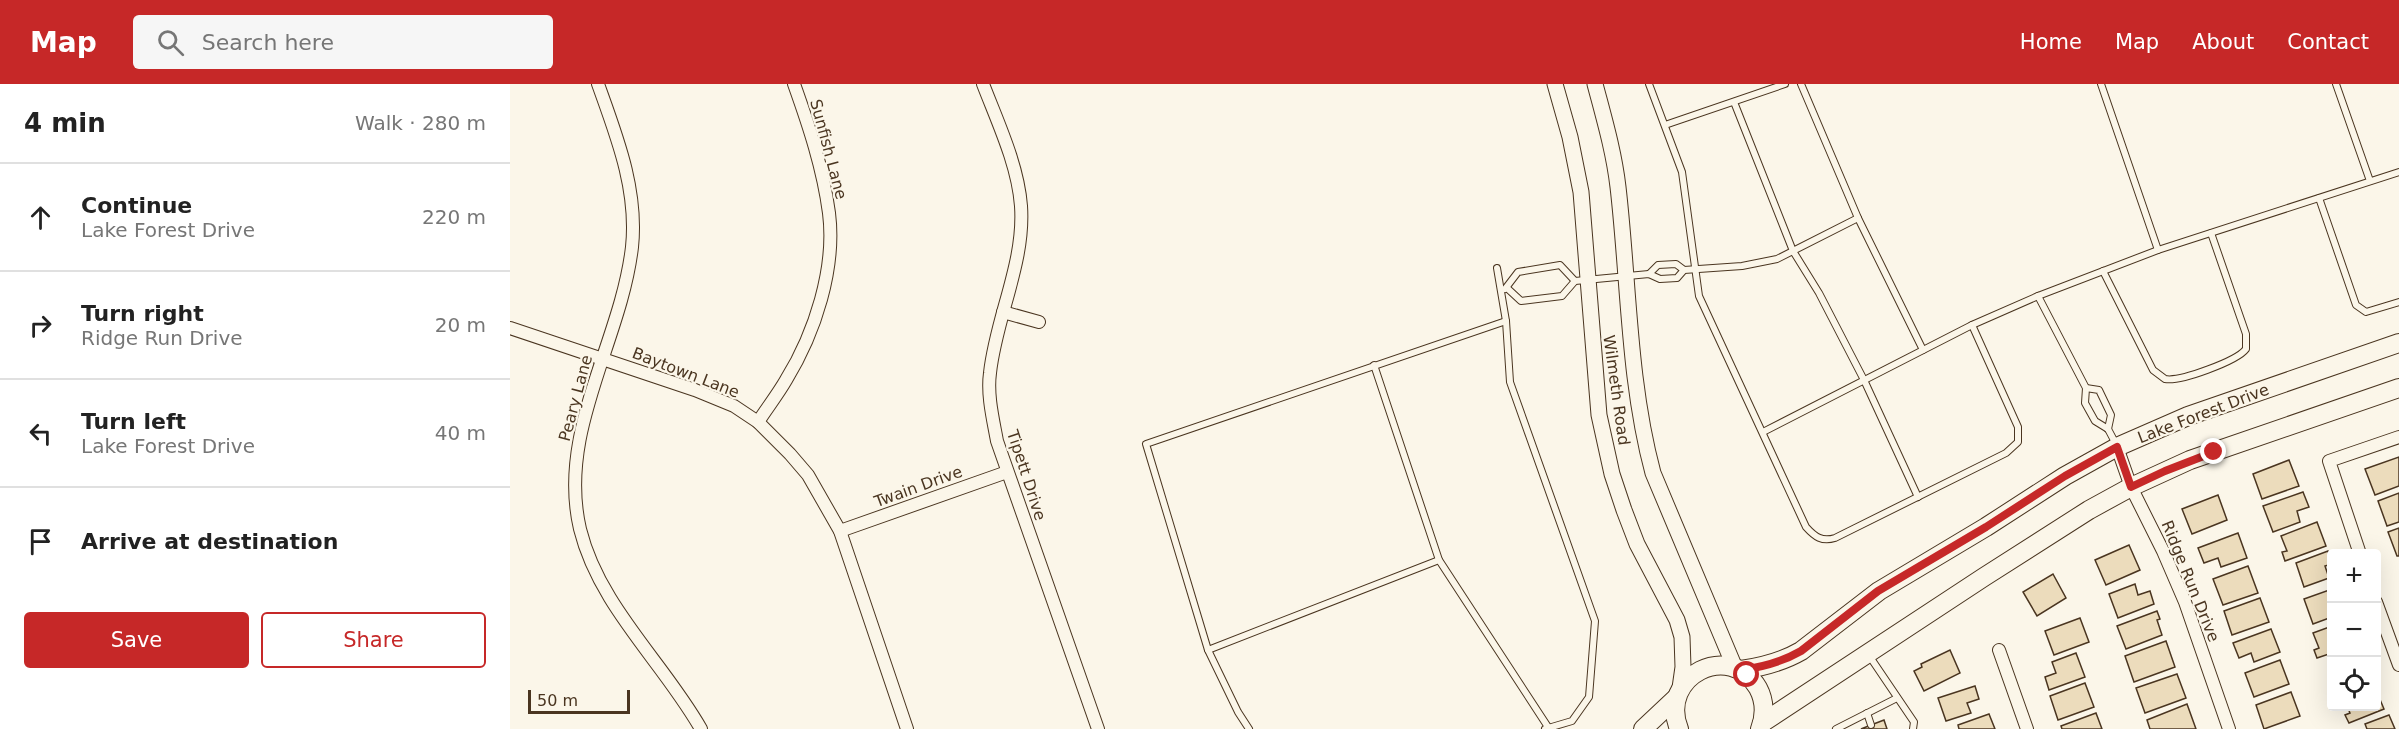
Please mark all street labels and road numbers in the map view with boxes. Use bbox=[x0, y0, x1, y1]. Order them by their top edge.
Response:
street label: Sunfish Lane bbox=[806, 97, 851, 201]
street label: Wilmeth Road bbox=[1599, 334, 1634, 447]
street label: Baytown Lane bbox=[630, 343, 742, 402]
street label: Peary Lane bbox=[555, 353, 596, 443]
street label: Lake Forest Drive bbox=[2135, 380, 2272, 447]
street label: Tipett Drive bbox=[1003, 427, 1050, 523]
street label: Twain Drive bbox=[871, 462, 965, 512]
street label: Ridge Run Drive bbox=[2158, 518, 2224, 645]

